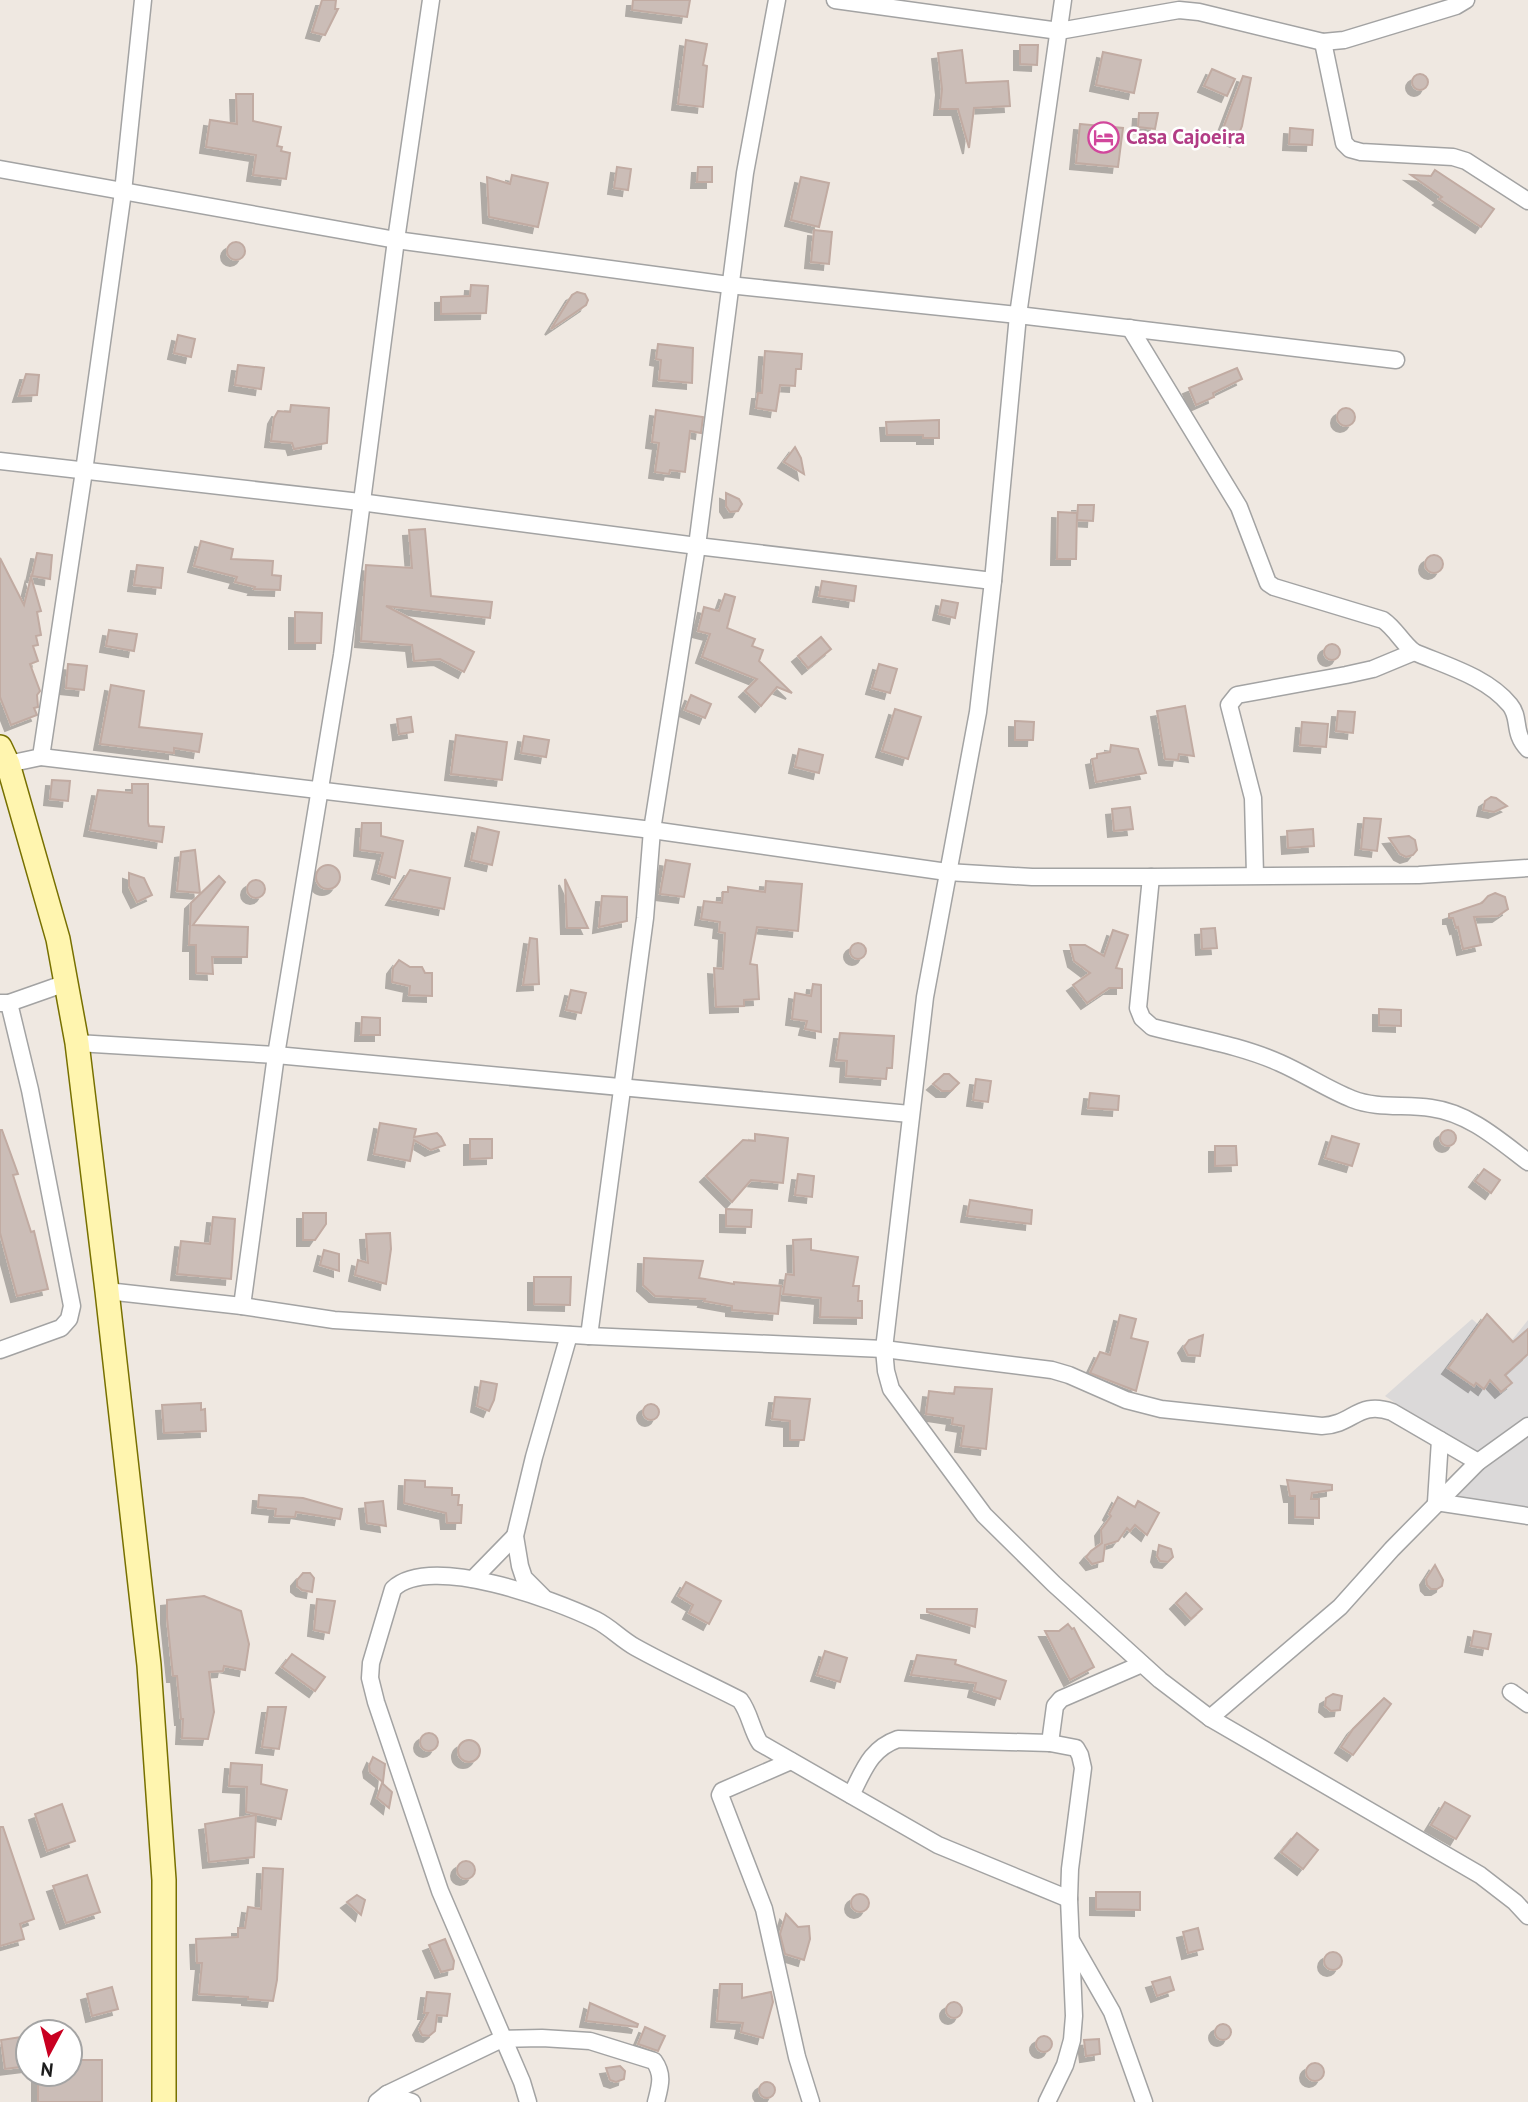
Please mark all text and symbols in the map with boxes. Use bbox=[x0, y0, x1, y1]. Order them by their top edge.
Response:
hotel icon: Casa Cajoeira bbox=[1086, 120, 1120, 154]
place label: Casa Cajoeira bbox=[1126, 123, 1245, 150]
north arrow bbox=[14, 2018, 84, 2088]
text: N bbox=[39, 2057, 55, 2083]

